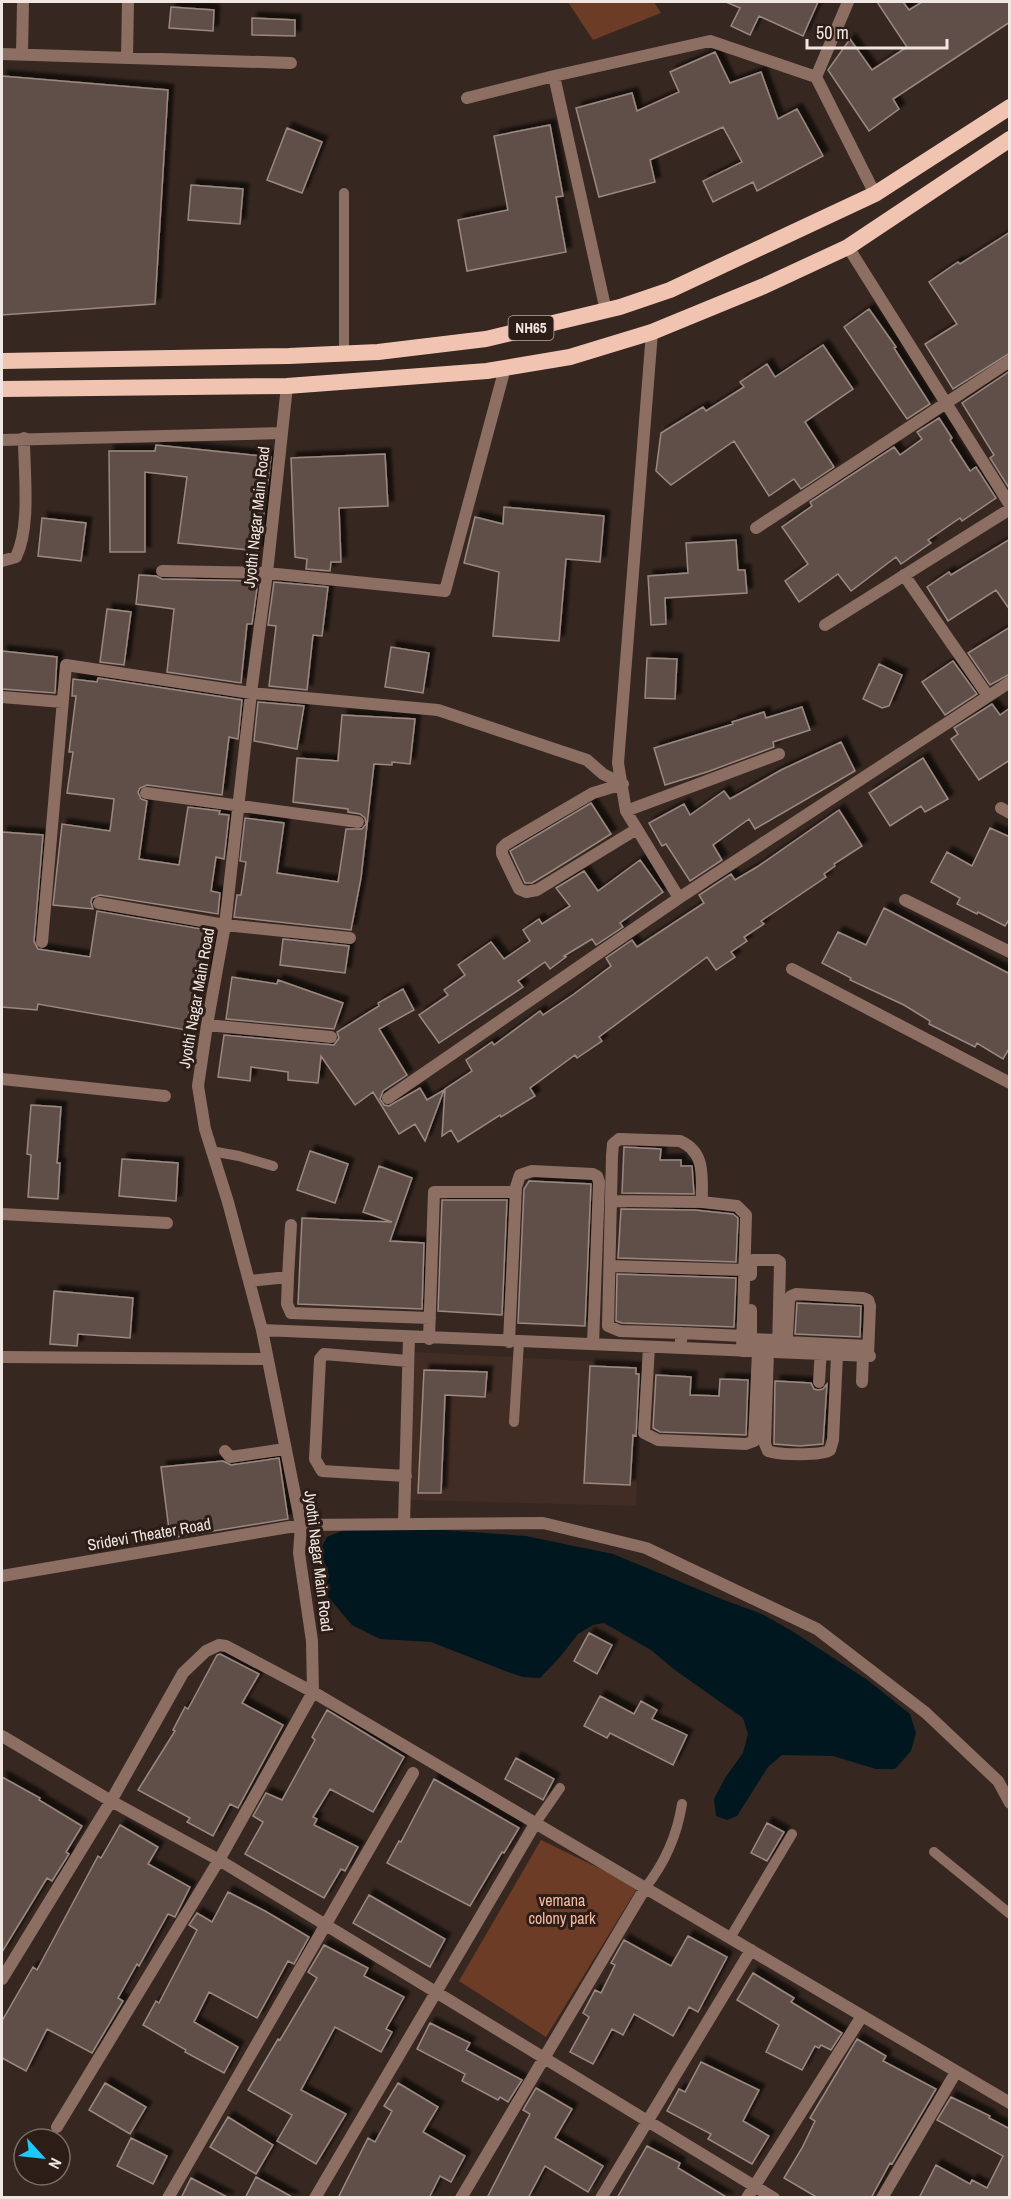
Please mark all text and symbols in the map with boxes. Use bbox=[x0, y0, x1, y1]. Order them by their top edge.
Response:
scale bar bbox=[807, 12, 946, 50]
text: 50 m bbox=[816, 20, 849, 45]
road number: NH65 bbox=[508, 316, 554, 340]
street label: Jyothi Nagar Main Road bbox=[238, 445, 274, 589]
street label: Jyothi Nagar Main Road bbox=[173, 926, 219, 1070]
street label: Jyothi Nagar Main Road bbox=[299, 1489, 339, 1633]
street label: Sridevi Theater Road bbox=[85, 1512, 213, 1556]
park label: vemana colony park bbox=[528, 1889, 596, 1929]
north arrow bbox=[12, 2127, 72, 2187]
text: N bbox=[43, 2155, 67, 2173]

